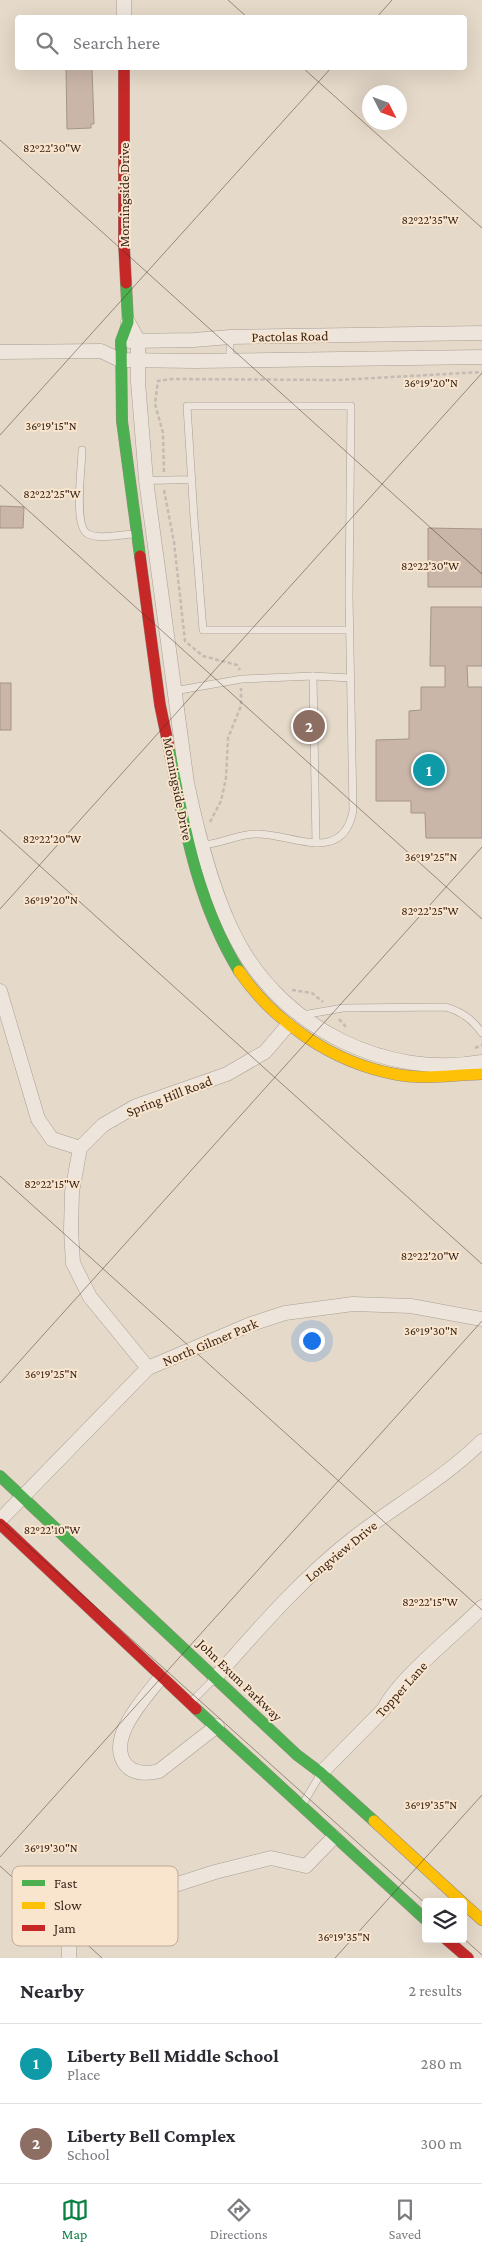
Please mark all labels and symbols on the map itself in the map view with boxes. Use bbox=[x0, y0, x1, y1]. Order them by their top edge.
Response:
north arrow bbox=[362, 85, 407, 130]
text: 82°22'30"W bbox=[23, 141, 81, 155]
street label: Morningside Drive bbox=[116, 143, 132, 247]
text: 82°22'35"W bbox=[402, 213, 459, 227]
street label: Pactolas Road bbox=[251, 327, 329, 345]
text: 36°19'20"N bbox=[404, 376, 458, 390]
text: 36°19'15"N bbox=[25, 419, 77, 433]
text: 82°22'25"W bbox=[23, 487, 81, 501]
text: 82°22'30"W bbox=[401, 559, 459, 573]
pin: 2 bbox=[293, 707, 325, 745]
street label: Morningside Drive bbox=[160, 736, 196, 842]
pin: 1 bbox=[413, 751, 445, 789]
text: 82°22'20"W bbox=[23, 832, 81, 846]
text: 36°19'25"N bbox=[405, 850, 457, 864]
text: 36°19'20"N bbox=[24, 893, 78, 907]
text: 82°22'25"W bbox=[401, 904, 459, 918]
street label: Spring Hill Road bbox=[124, 1072, 215, 1120]
text: 82°22'15"W bbox=[24, 1177, 80, 1191]
text: 82°22'20"W bbox=[401, 1249, 459, 1263]
street label: North Gilmer Park bbox=[160, 1315, 260, 1369]
text: 36°19'30"N bbox=[404, 1324, 458, 1338]
your location bbox=[299, 1328, 325, 1354]
text: 36°19'25"N bbox=[25, 1367, 77, 1381]
street label: Longview Drive bbox=[302, 1517, 380, 1585]
text: 82°22'10"W bbox=[24, 1523, 80, 1537]
text: 82°22'15"W bbox=[402, 1595, 458, 1609]
street label: John Exum Parkway bbox=[193, 1634, 286, 1725]
street label: Topper Lane bbox=[372, 1658, 430, 1720]
text: 36°19'35"N bbox=[405, 1798, 457, 1812]
text: 36°19'30"N bbox=[24, 1841, 78, 1855]
legend bbox=[12, 1866, 178, 1946]
text: Fast bbox=[54, 1875, 78, 1891]
text: Slow bbox=[54, 1897, 82, 1913]
text: Jam bbox=[52, 1920, 76, 1936]
text: 36°19'35"N bbox=[318, 1930, 370, 1944]

